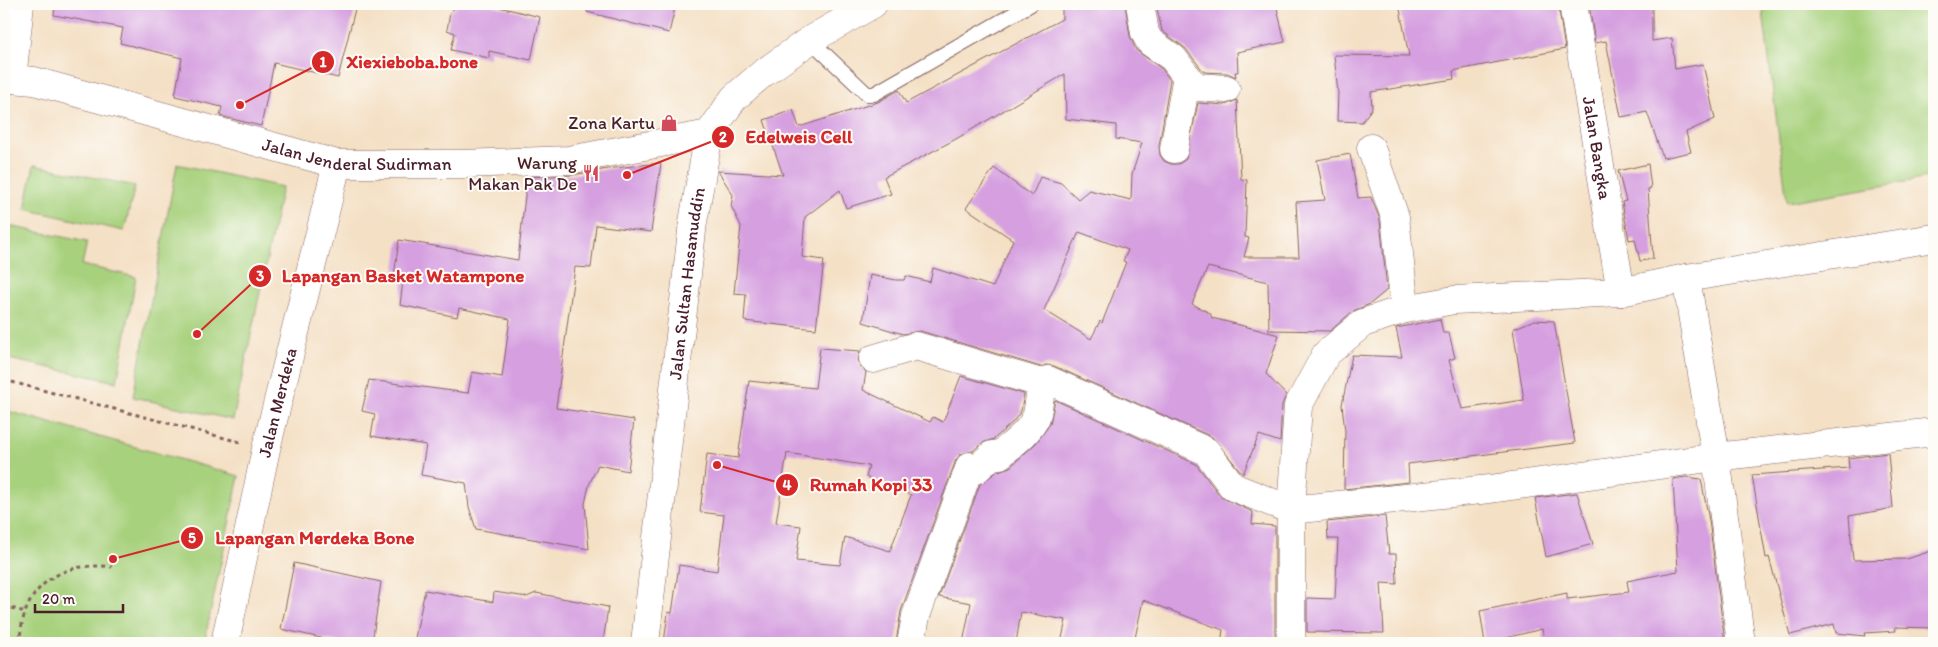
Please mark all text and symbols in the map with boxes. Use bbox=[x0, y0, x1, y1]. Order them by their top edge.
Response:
callout: Xiexieboba.bone bbox=[311, 45, 488, 79]
text: Xiexieboba.bone bbox=[346, 50, 478, 73]
text: 1 bbox=[320, 53, 327, 71]
street label: Jalan Bangka bbox=[1578, 95, 1617, 202]
place label: Zona Kartu bbox=[568, 112, 655, 134]
shop icon: Zona Kartu bbox=[659, 113, 679, 133]
callout: Edelweis Cell bbox=[710, 120, 862, 154]
text: Edelweis Cell bbox=[746, 125, 853, 148]
text: 2 bbox=[719, 128, 727, 146]
street label: Jalan Jenderal Sudirman bbox=[260, 133, 452, 175]
place label: Warung Makan Pak De bbox=[468, 152, 578, 195]
restaurant icon: Warung Makan Pak De bbox=[581, 163, 601, 183]
street label: Jalan Sultan Hasanuddin bbox=[664, 185, 710, 381]
callout: Lapangan Basket Watampone bbox=[248, 259, 534, 293]
text: Lapangan Basket Watampone bbox=[282, 264, 524, 287]
text: 3 bbox=[256, 267, 264, 285]
street label: Jalan Merdeka bbox=[253, 345, 302, 460]
callout: Rumah Kopi 33 bbox=[775, 468, 943, 502]
text: Rumah Kopi 33 bbox=[810, 473, 932, 496]
text: 4 bbox=[782, 476, 792, 494]
callout: Lapangan Merdeka Bone bbox=[180, 521, 425, 555]
text: Lapangan Merdeka Bone bbox=[215, 526, 415, 549]
text: 5 bbox=[188, 529, 196, 547]
scale bar bbox=[35, 582, 122, 614]
text: 20 m bbox=[42, 590, 76, 608]

